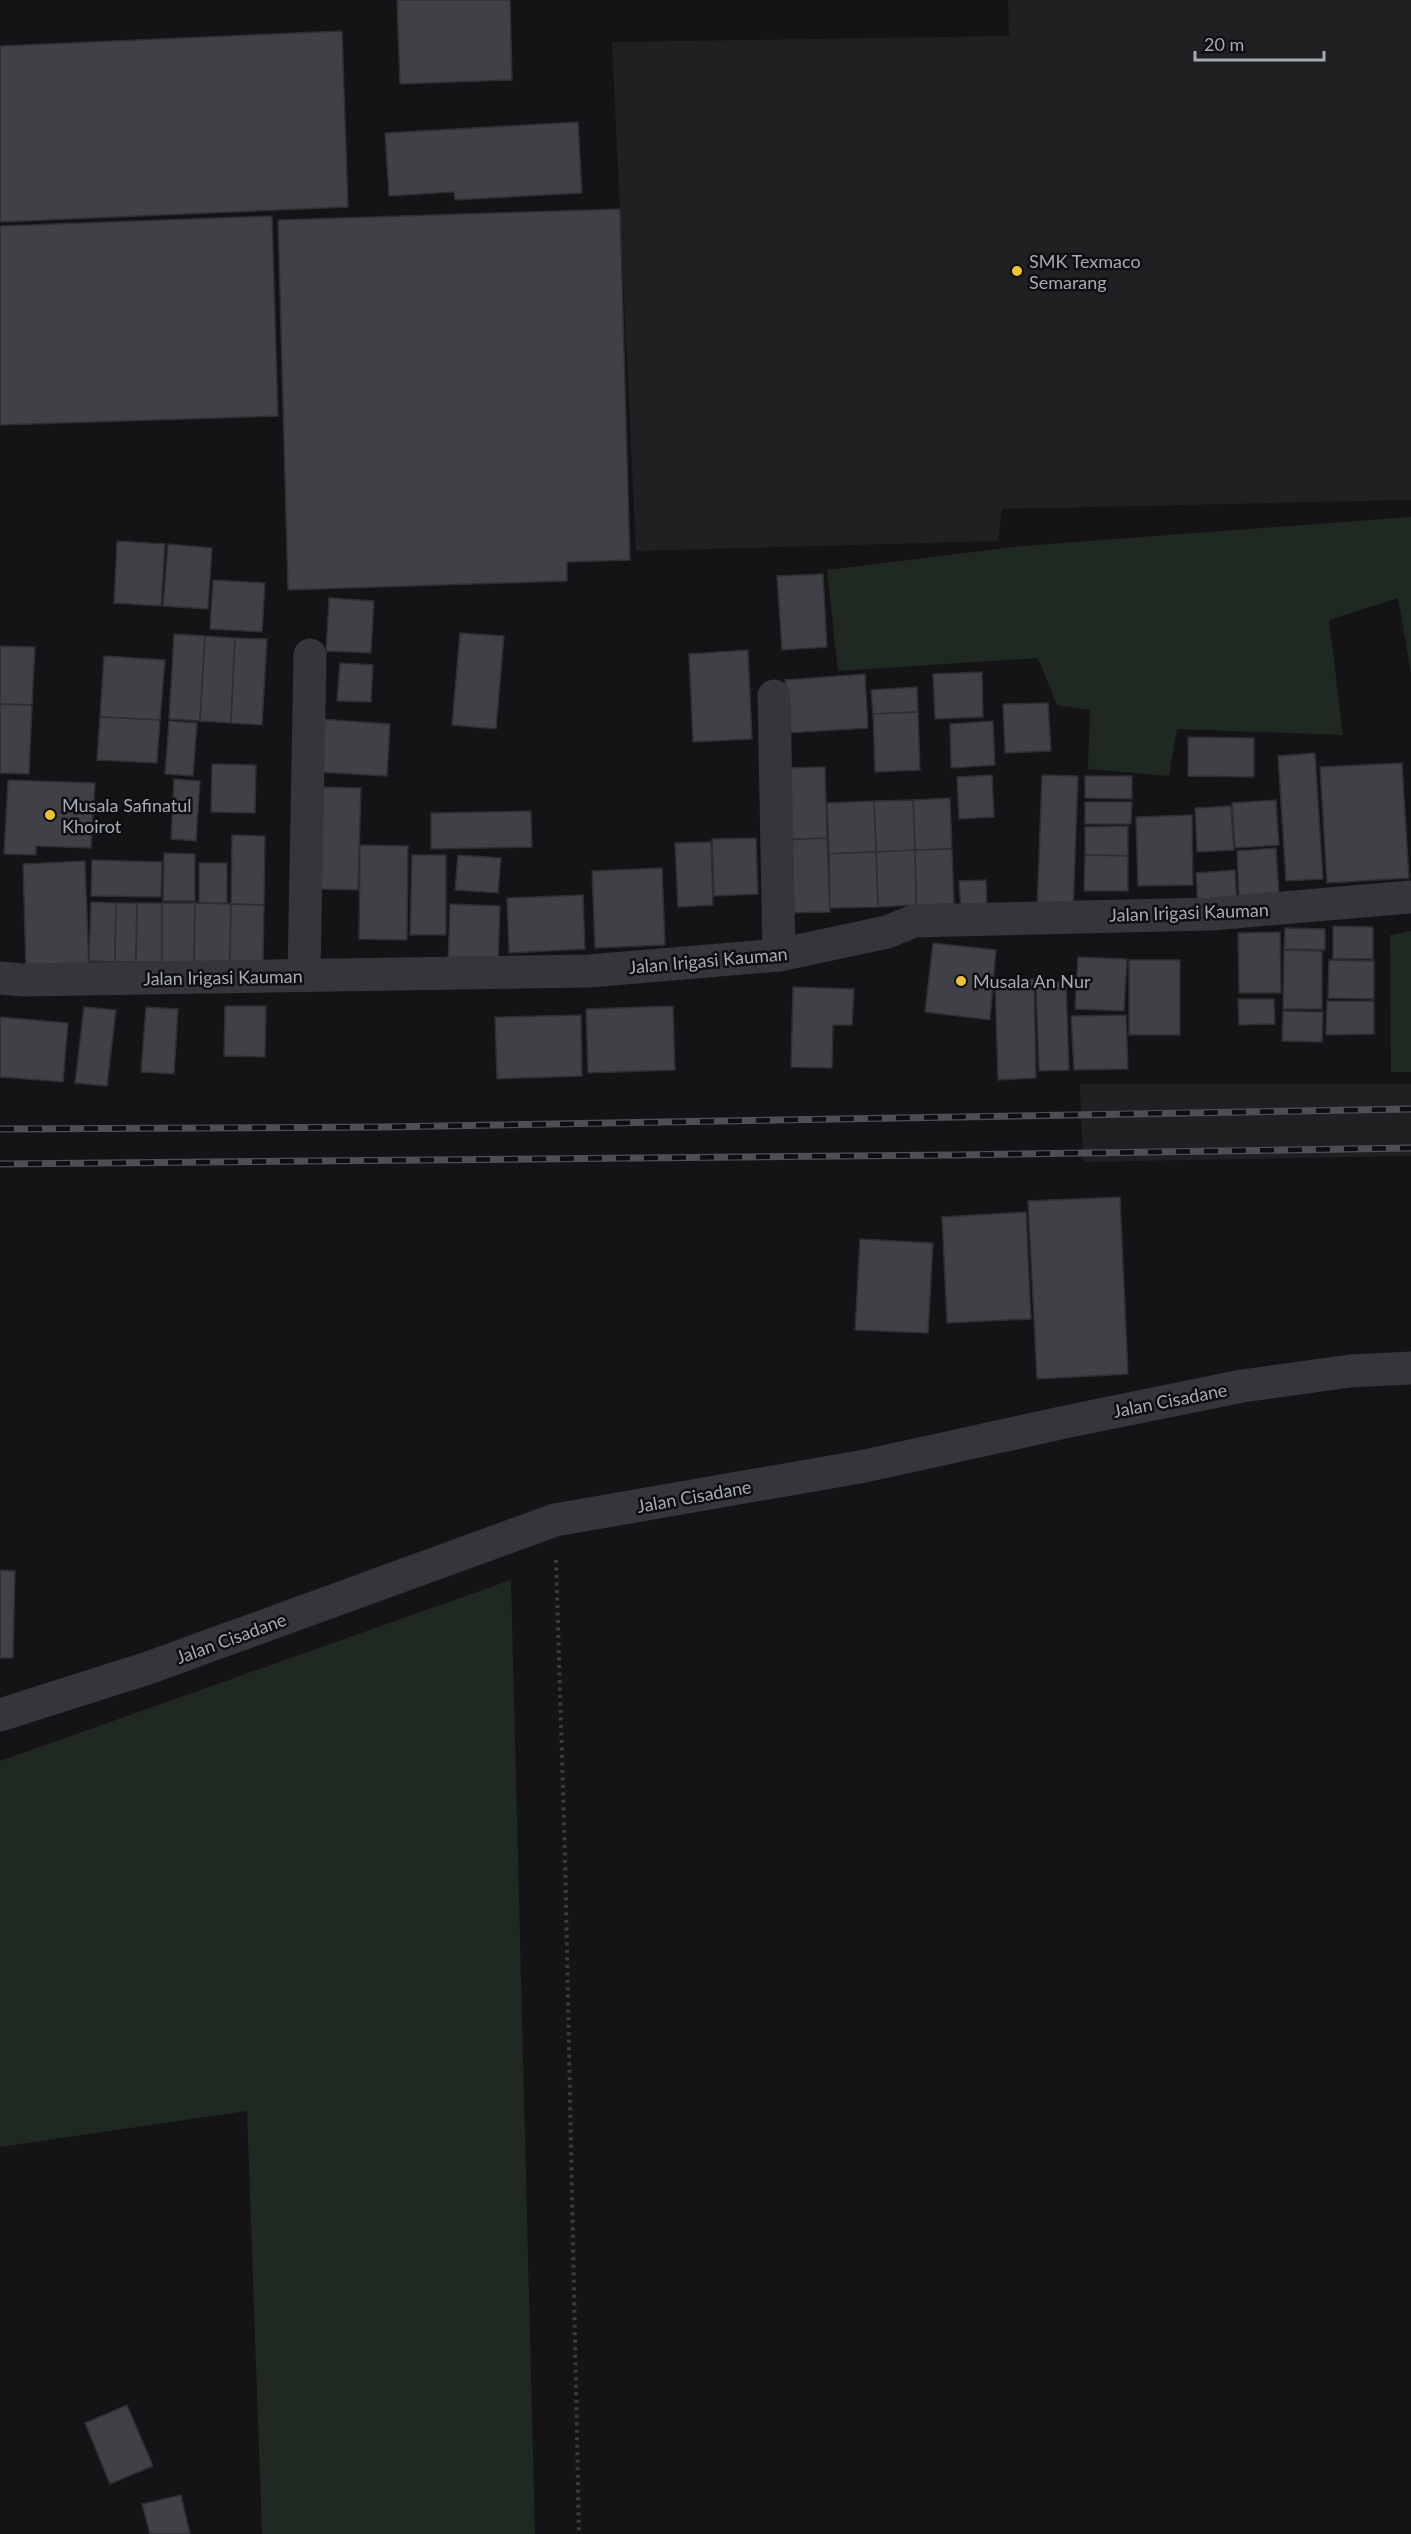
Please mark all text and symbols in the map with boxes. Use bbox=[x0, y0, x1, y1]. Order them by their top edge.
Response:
scale bar bbox=[1195, 24, 1324, 62]
text: 20 m bbox=[1204, 33, 1244, 55]
place label: SMK Texmaco Semarang bbox=[1029, 250, 1141, 293]
marker: SMK Texmaco Semarang bbox=[1010, 264, 1024, 278]
place label: Musala Safinatul Khoirot bbox=[62, 794, 192, 837]
marker: Musala Safinatul Khoirot bbox=[43, 808, 57, 822]
street label: Jalan Irigasi Kauman bbox=[1109, 898, 1269, 926]
street label: Jalan Irigasi Kauman bbox=[628, 942, 788, 978]
street label: Jalan Irigasi Kauman bbox=[143, 965, 303, 989]
place label: Musala An Nur bbox=[973, 970, 1091, 992]
marker: Musala An Nur bbox=[954, 974, 968, 988]
street label: Jalan Cisadane bbox=[1111, 1378, 1229, 1422]
street label: Jalan Cisadane bbox=[635, 1475, 753, 1517]
street label: Jalan Cisadane bbox=[173, 1608, 289, 1668]

